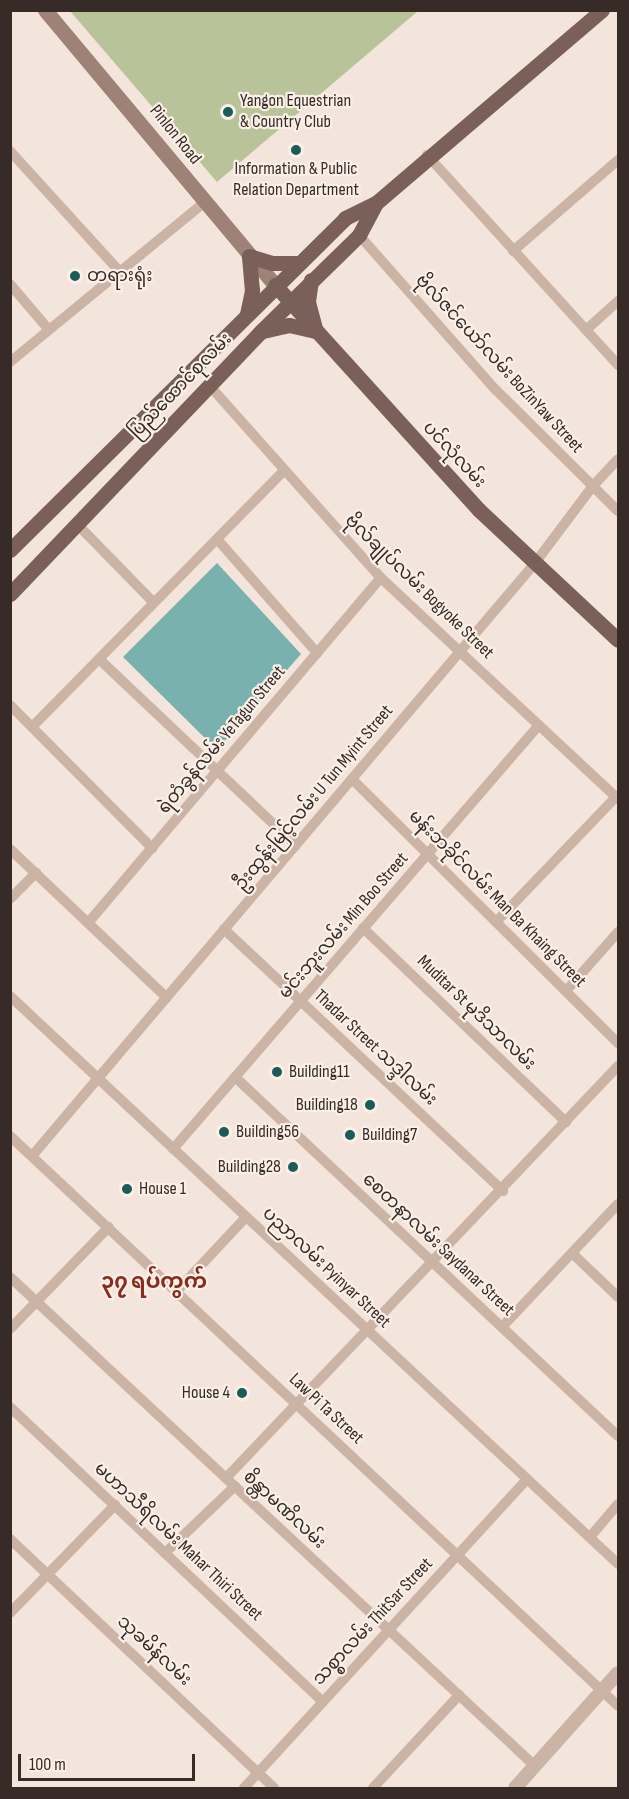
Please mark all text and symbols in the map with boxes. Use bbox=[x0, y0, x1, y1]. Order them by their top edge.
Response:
place label: Yangon Equestrian & Country Club bbox=[240, 91, 351, 134]
street label: Pinlon Road bbox=[145, 101, 205, 169]
marker: Yangon Equestrian & Country Club bbox=[221, 105, 235, 119]
marker: Information & Public Relation Department bbox=[289, 143, 303, 157]
place label: Information & Public Relation Department bbox=[233, 159, 359, 201]
place label: တရားရုံး bbox=[87, 265, 153, 287]
marker: တရားရုံး bbox=[68, 269, 82, 283]
street label: ဗိုလ်ဇင်ယော်လမ်း BoZinYaw Street bbox=[411, 270, 587, 458]
street label: ပြည်ထောင်စုလမ်း bbox=[125, 329, 237, 443]
street label: ပင်လုံလမ်း bbox=[418, 417, 490, 493]
street label: ဗိုလ်ချုပ်လမ်း Bogyoke Street bbox=[340, 510, 498, 664]
street label: ရဲတံခွန်လမ်း YeTagun Street bbox=[154, 662, 290, 818]
street label: ဦးထွန်းမြင့်လမ်း U Tun Myint Street bbox=[230, 701, 398, 895]
street label: မန်းဘခိုင်လမ်း Man Ba Khaing Street bbox=[404, 806, 590, 992]
street label: မင်းဘူးလမ်း Min Boo Street bbox=[275, 849, 413, 1003]
street label: Muditar St မုဒိသာလမ်း bbox=[412, 951, 540, 1075]
street label: Thadar Street သဒ္ဒါလမ်း bbox=[309, 985, 441, 1111]
place label: Building11 bbox=[289, 1061, 350, 1083]
marker: Building11 bbox=[270, 1065, 284, 1079]
place label: Building18 bbox=[296, 1094, 358, 1116]
marker: Building18 bbox=[363, 1098, 377, 1112]
place label: Building56 bbox=[236, 1121, 299, 1143]
place label: Building7 bbox=[362, 1124, 417, 1146]
marker: Building56 bbox=[217, 1125, 231, 1139]
marker: Building7 bbox=[343, 1128, 357, 1142]
place label: Building28 bbox=[218, 1156, 281, 1178]
marker: Building28 bbox=[286, 1160, 300, 1174]
street label: စေတနာလမ်း Saydanar Street bbox=[358, 1169, 518, 1321]
place label: House 1 bbox=[139, 1178, 186, 1200]
marker: House 1 bbox=[120, 1182, 134, 1196]
street label: ပညာလမ်း Pyinyar Street bbox=[257, 1203, 395, 1333]
district label: ၃၇ ရပ်ကွက် bbox=[101, 1269, 207, 1295]
street label: Law Pi Ta Street bbox=[284, 1369, 368, 1449]
place label: House 4 bbox=[182, 1382, 230, 1404]
marker: House 4 bbox=[235, 1386, 249, 1400]
street label: မဟာသီရိလမ်း Mahar Thiri Street bbox=[89, 1458, 267, 1626]
street label: စိန္တာမဏိလမ်း bbox=[238, 1466, 330, 1554]
street label: သစ္စာလမ်း ThitSar Street bbox=[308, 1554, 438, 1690]
street label: သုခမိန်လမ်း bbox=[112, 1611, 196, 1691]
scale bar bbox=[21, 1742, 198, 1780]
text: 100 m bbox=[29, 1754, 66, 1775]

